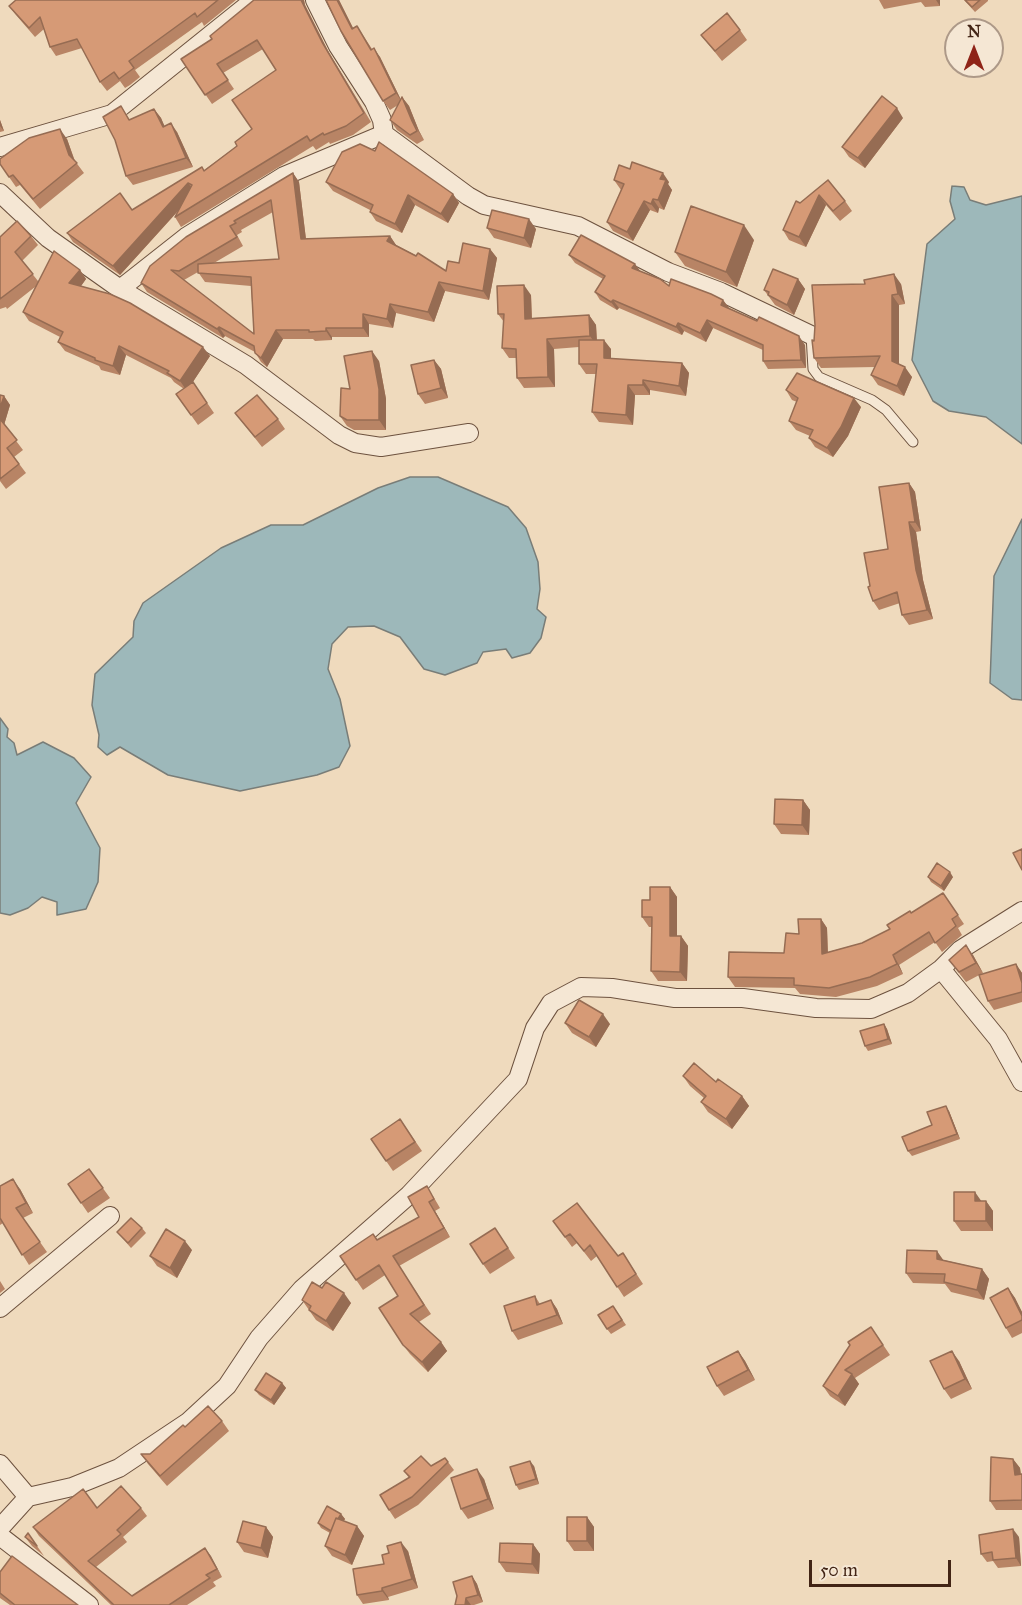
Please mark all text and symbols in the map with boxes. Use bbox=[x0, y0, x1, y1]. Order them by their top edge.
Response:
north arrow bbox=[944, 18, 1004, 78]
text: N bbox=[967, 22, 981, 41]
scale bar bbox=[812, 1548, 954, 1586]
text: 50 m bbox=[820, 1559, 858, 1581]

